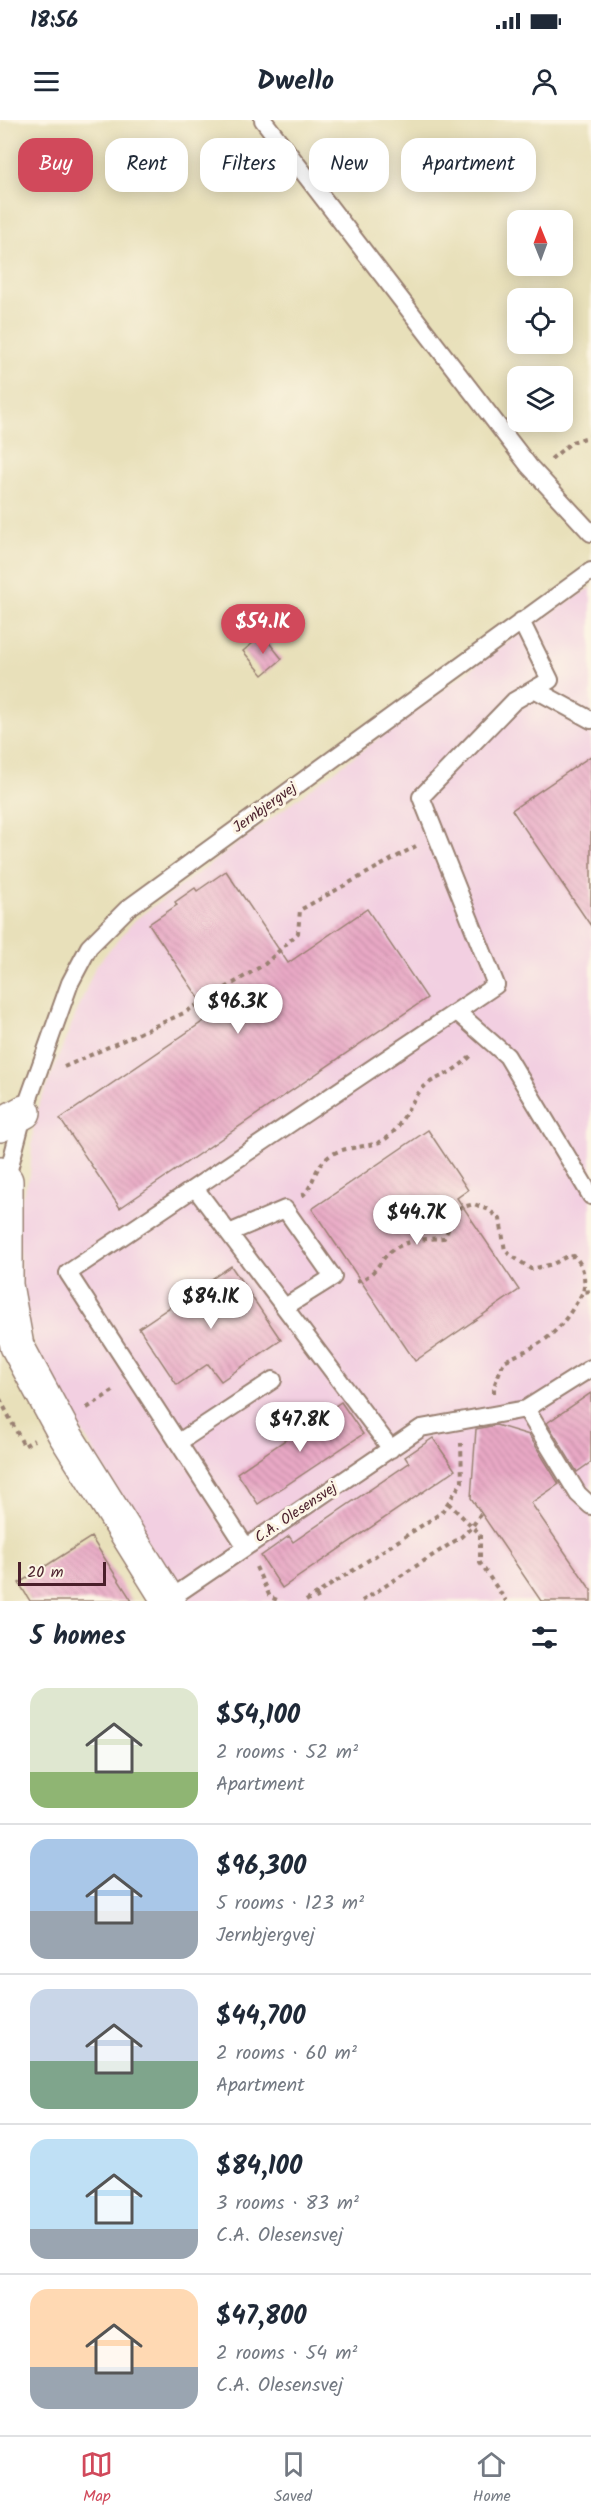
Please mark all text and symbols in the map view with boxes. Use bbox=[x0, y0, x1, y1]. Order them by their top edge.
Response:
text: 18:56 bbox=[30, 4, 78, 39]
text: Dwello bbox=[257, 60, 334, 103]
icon: menu bbox=[30, 65, 63, 98]
icon: person bbox=[528, 65, 561, 98]
chip: Buy bbox=[18, 138, 93, 192]
chip: Rent bbox=[105, 138, 188, 192]
chip: Filters bbox=[200, 138, 297, 192]
chip: New bbox=[309, 138, 389, 192]
chip: Apartment bbox=[401, 138, 536, 192]
north arrow bbox=[507, 210, 573, 276]
map controls bbox=[507, 210, 573, 432]
button: locate bbox=[507, 288, 573, 354]
button: layers bbox=[507, 366, 573, 432]
pin: $54.1K bbox=[214, 604, 312, 655]
text: $54.1K bbox=[235, 607, 291, 639]
street label: Jernbjergvej bbox=[228, 776, 303, 840]
pin: $96.3K bbox=[189, 984, 287, 1035]
text: $96.3K bbox=[208, 987, 268, 1019]
pin: $44.7K bbox=[368, 1195, 466, 1246]
text: $44.7K bbox=[387, 1198, 447, 1230]
pin: $84.1K bbox=[162, 1279, 260, 1330]
text: $84.1K bbox=[182, 1282, 240, 1314]
pin: $47.8K bbox=[251, 1402, 349, 1453]
text: $47.8K bbox=[270, 1405, 330, 1437]
street label: C.A. Olesensvej bbox=[250, 1476, 343, 1550]
scale bar bbox=[18, 1559, 106, 1586]
text: 20 m bbox=[27, 1560, 63, 1585]
text: 5 homes bbox=[30, 1616, 126, 1658]
icon: filters bbox=[528, 1621, 561, 1654]
text: $54,100 bbox=[216, 1695, 300, 1737]
icon: home bbox=[78, 1712, 150, 1784]
text: 2 rooms · 52 m² bbox=[216, 1737, 358, 1769]
text: Apartment bbox=[216, 1769, 305, 1801]
text: $96,300 bbox=[216, 1846, 306, 1888]
icon: home bbox=[78, 1863, 150, 1935]
text: 5 rooms · 123 m² bbox=[216, 1888, 364, 1920]
text: Jernbjergvej bbox=[216, 1920, 315, 1952]
text: $44,700 bbox=[216, 1996, 306, 2038]
icon: home bbox=[78, 2013, 150, 2085]
text: 2 rooms · 60 m² bbox=[216, 2038, 357, 2070]
text: Apartment bbox=[216, 2070, 305, 2102]
text: $84,100 bbox=[216, 2146, 302, 2188]
icon: home bbox=[78, 2163, 150, 2235]
text: 3 rooms · 83 m² bbox=[216, 2188, 359, 2220]
text: C.A. Olesensvej bbox=[216, 2220, 343, 2252]
text: $47,800 bbox=[216, 2296, 307, 2338]
icon: home bbox=[78, 2313, 150, 2385]
text: 2 rooms · 54 m² bbox=[216, 2338, 357, 2370]
text: C.A. Olesensvej bbox=[216, 2370, 343, 2402]
tab: Map bbox=[80, 2448, 113, 2509]
tab: Saved bbox=[274, 2448, 312, 2509]
tab: Home bbox=[473, 2448, 511, 2509]

